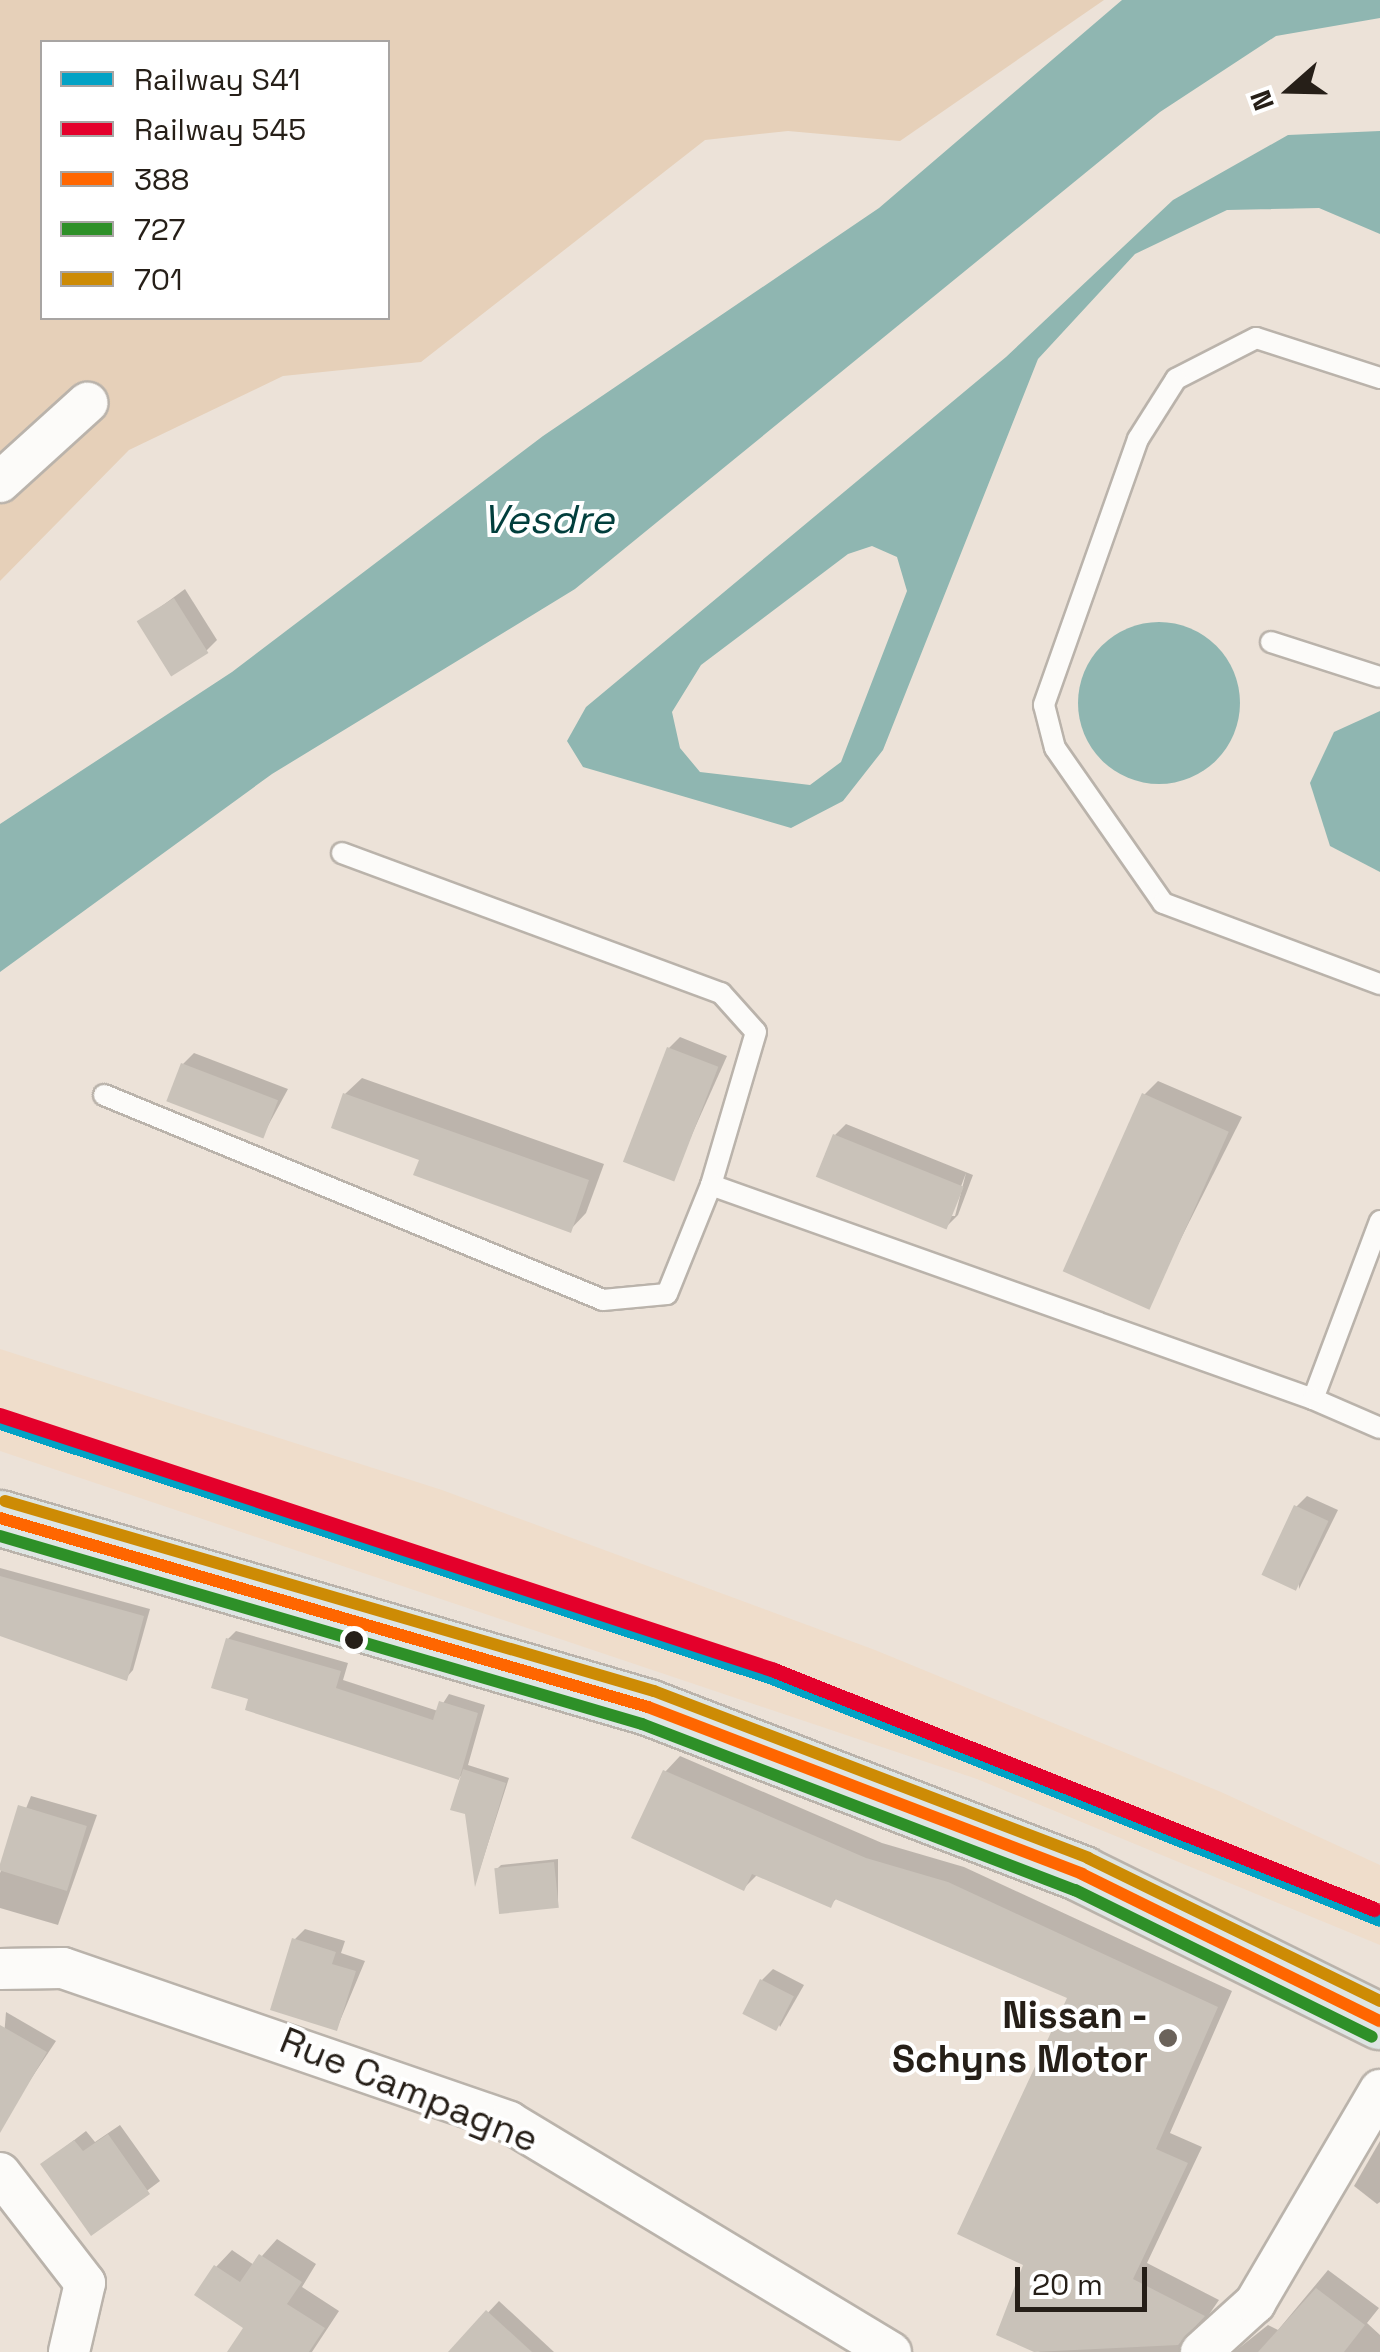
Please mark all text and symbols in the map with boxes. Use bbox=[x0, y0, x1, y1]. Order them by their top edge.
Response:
legend bbox=[40, 40, 390, 320]
north arrow bbox=[1240, 40, 1340, 140]
text: Railway S41 bbox=[134, 60, 301, 99]
text: N bbox=[1242, 85, 1282, 115]
text: Railway 545 bbox=[134, 110, 306, 149]
text: 388 bbox=[134, 160, 190, 199]
text: 727 bbox=[134, 210, 185, 249]
text: 701 bbox=[134, 260, 182, 299]
water label: Vesdre bbox=[482, 496, 614, 544]
unlabelled marker bbox=[344, 1630, 364, 1650]
place label: Nissan - Schyns Motor bbox=[892, 1993, 1148, 2082]
street label: Rue Campagne bbox=[273, 2017, 545, 2163]
marker: Nissan - Schyns Motor bbox=[1157, 2027, 1179, 2049]
scale bar bbox=[1020, 2247, 1152, 2309]
text: 20 m bbox=[1032, 2265, 1103, 2304]

